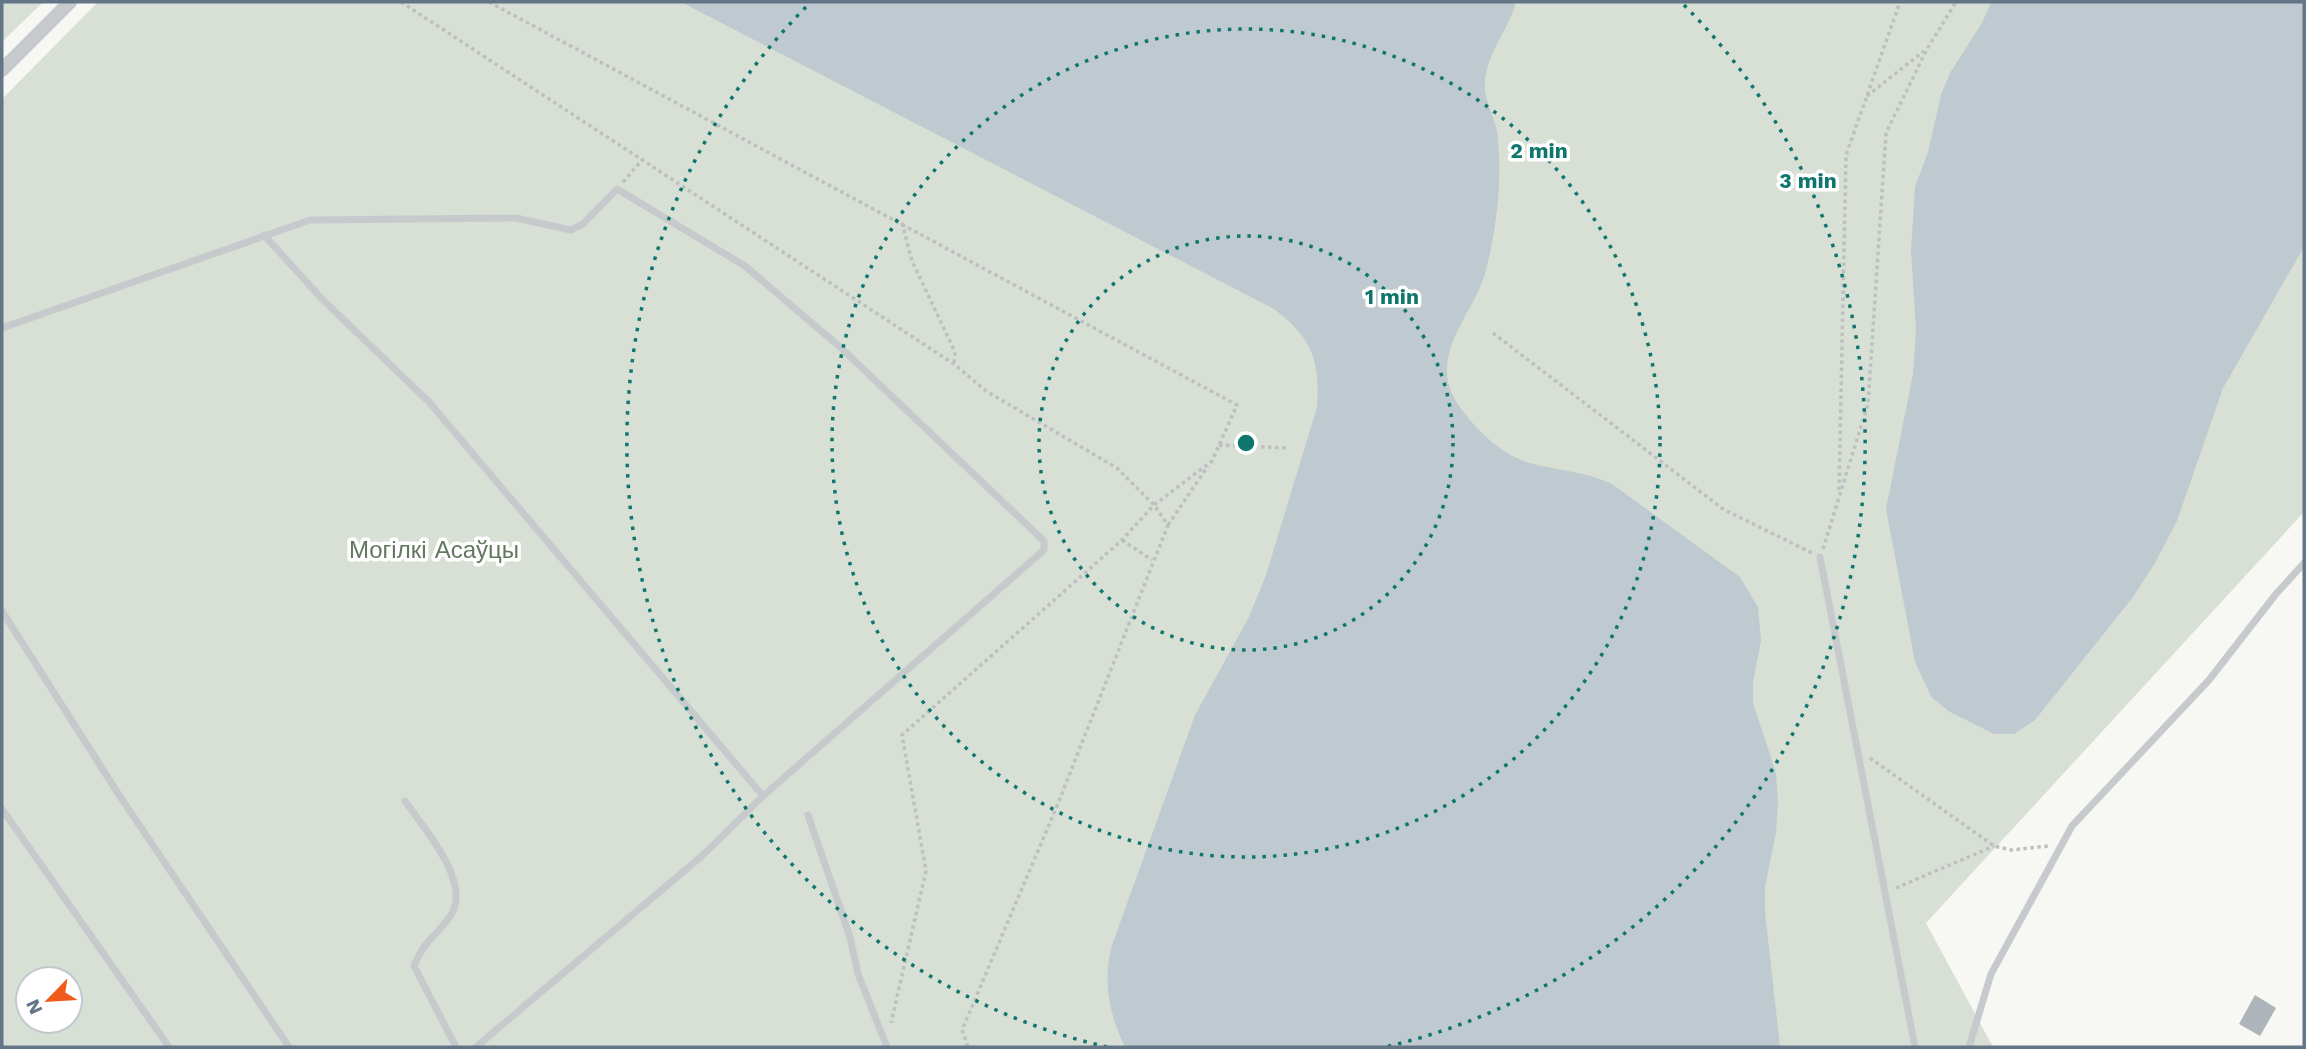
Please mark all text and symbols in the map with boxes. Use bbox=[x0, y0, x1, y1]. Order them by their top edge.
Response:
text: 2 min bbox=[1510, 138, 1568, 163]
text: 3 min bbox=[1779, 168, 1837, 193]
text: 1 min bbox=[1365, 284, 1419, 309]
centre of rings bbox=[1234, 431, 1258, 455]
park label: Могілкі Асаўцы bbox=[349, 536, 519, 564]
north arrow bbox=[14, 965, 84, 1035]
text: N bbox=[21, 996, 47, 1018]

